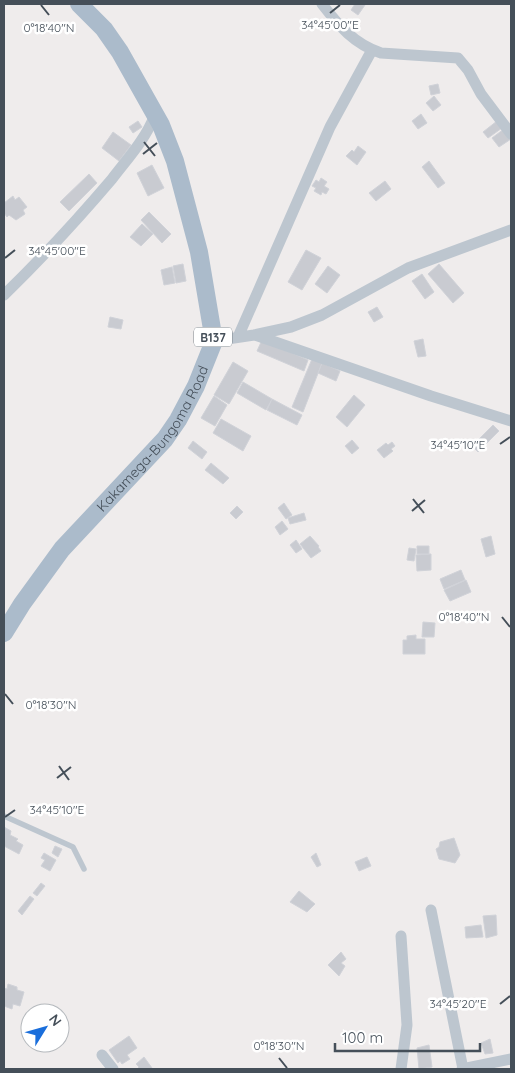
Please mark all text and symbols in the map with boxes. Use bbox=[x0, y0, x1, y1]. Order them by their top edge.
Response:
text: 34°45'00"E bbox=[301, 17, 359, 32]
text: 0°18'40"N bbox=[23, 20, 75, 35]
text: 34°45'00"E bbox=[28, 243, 86, 258]
road number: B137 bbox=[194, 328, 232, 347]
street label: Kakamega-Bungoma Road bbox=[93, 363, 212, 515]
text: 34°45'10"E bbox=[431, 437, 486, 452]
text: 0°18'40"N bbox=[438, 609, 490, 624]
text: 0°18'30"N bbox=[25, 697, 77, 712]
text: 34°45'10"E bbox=[30, 802, 85, 817]
text: 34°45'20"E bbox=[429, 996, 487, 1011]
north arrow bbox=[20, 1003, 70, 1053]
text: N bbox=[45, 1011, 66, 1030]
scale bar bbox=[335, 1020, 480, 1052]
text: 100 m bbox=[342, 1028, 383, 1047]
text: 0°18'30"N bbox=[253, 1038, 305, 1053]

